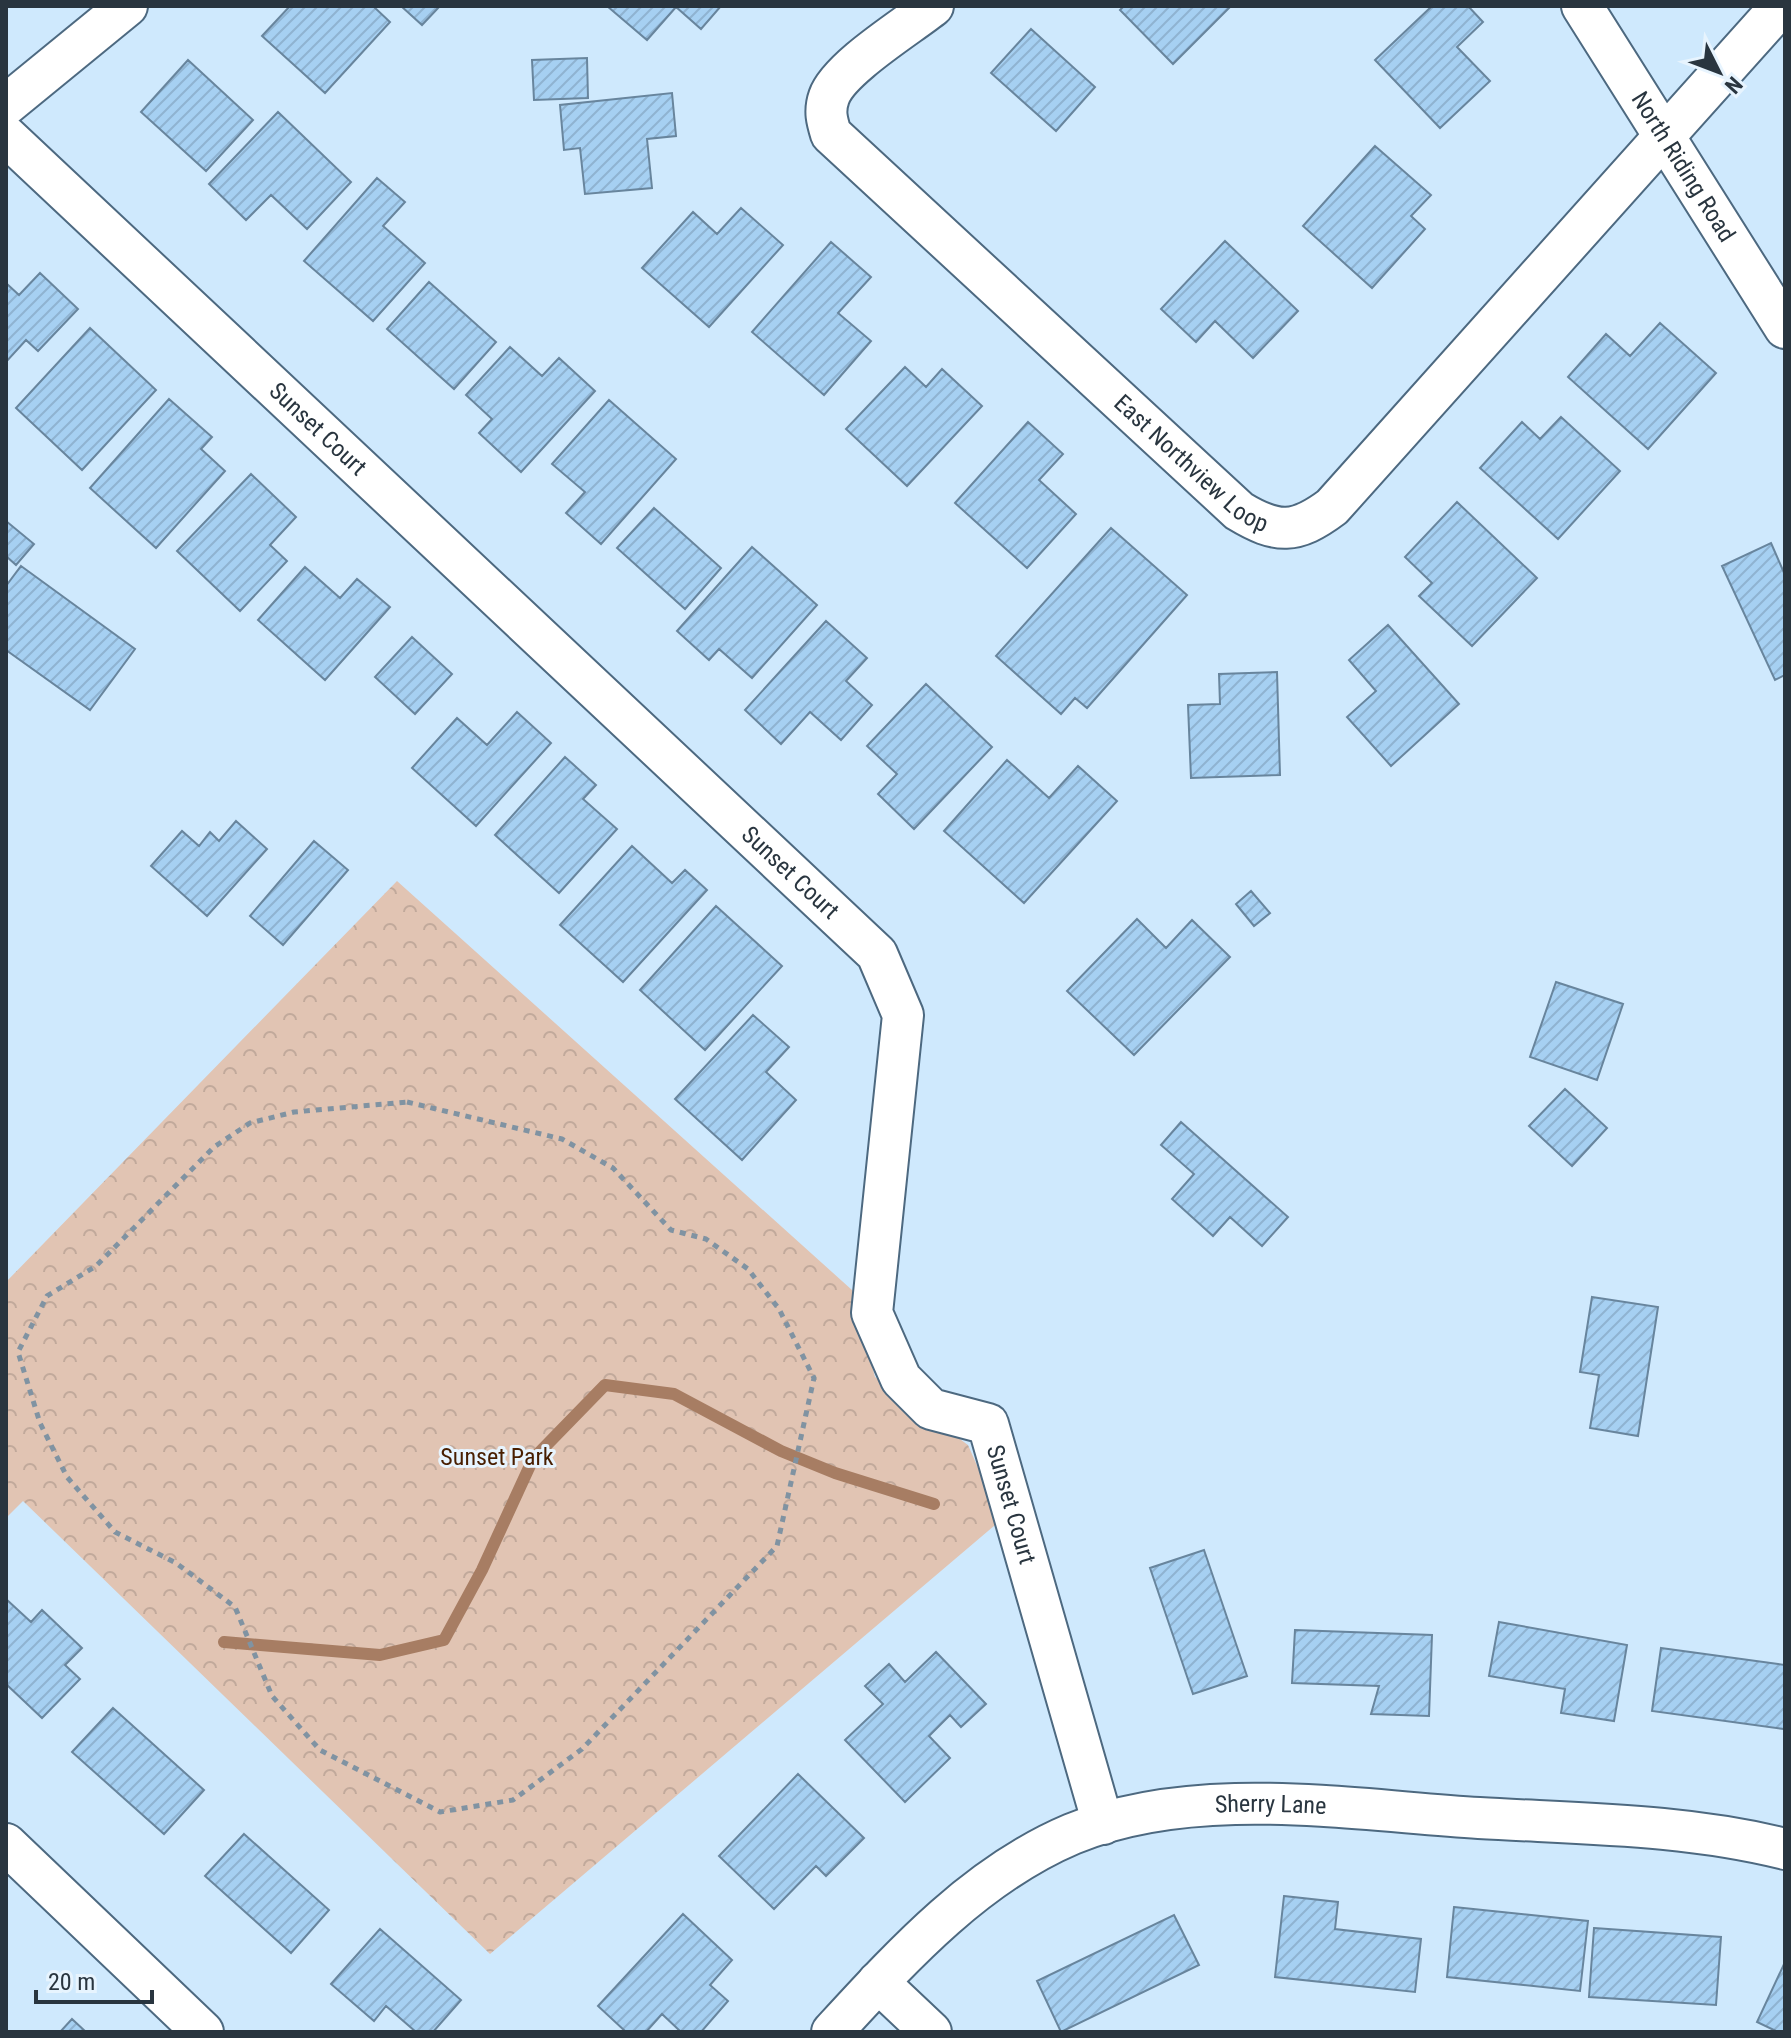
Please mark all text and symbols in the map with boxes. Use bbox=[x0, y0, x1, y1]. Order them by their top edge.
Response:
north arrow bbox=[1679, 32, 1759, 112]
text: N bbox=[1720, 72, 1747, 98]
street label: North Riding Road bbox=[1626, 87, 1741, 247]
street label: Sunset Court bbox=[264, 377, 372, 481]
street label: East Northview Loop bbox=[1108, 389, 1272, 538]
street label: Sunset Court bbox=[736, 820, 845, 925]
street label: Sunset Court bbox=[981, 1442, 1042, 1567]
park label: Sunset Park bbox=[440, 1443, 554, 1471]
street label: Sherry Lane bbox=[1214, 1790, 1327, 1820]
scale bar bbox=[36, 1954, 152, 2004]
text: 20 m bbox=[48, 1968, 95, 1996]

